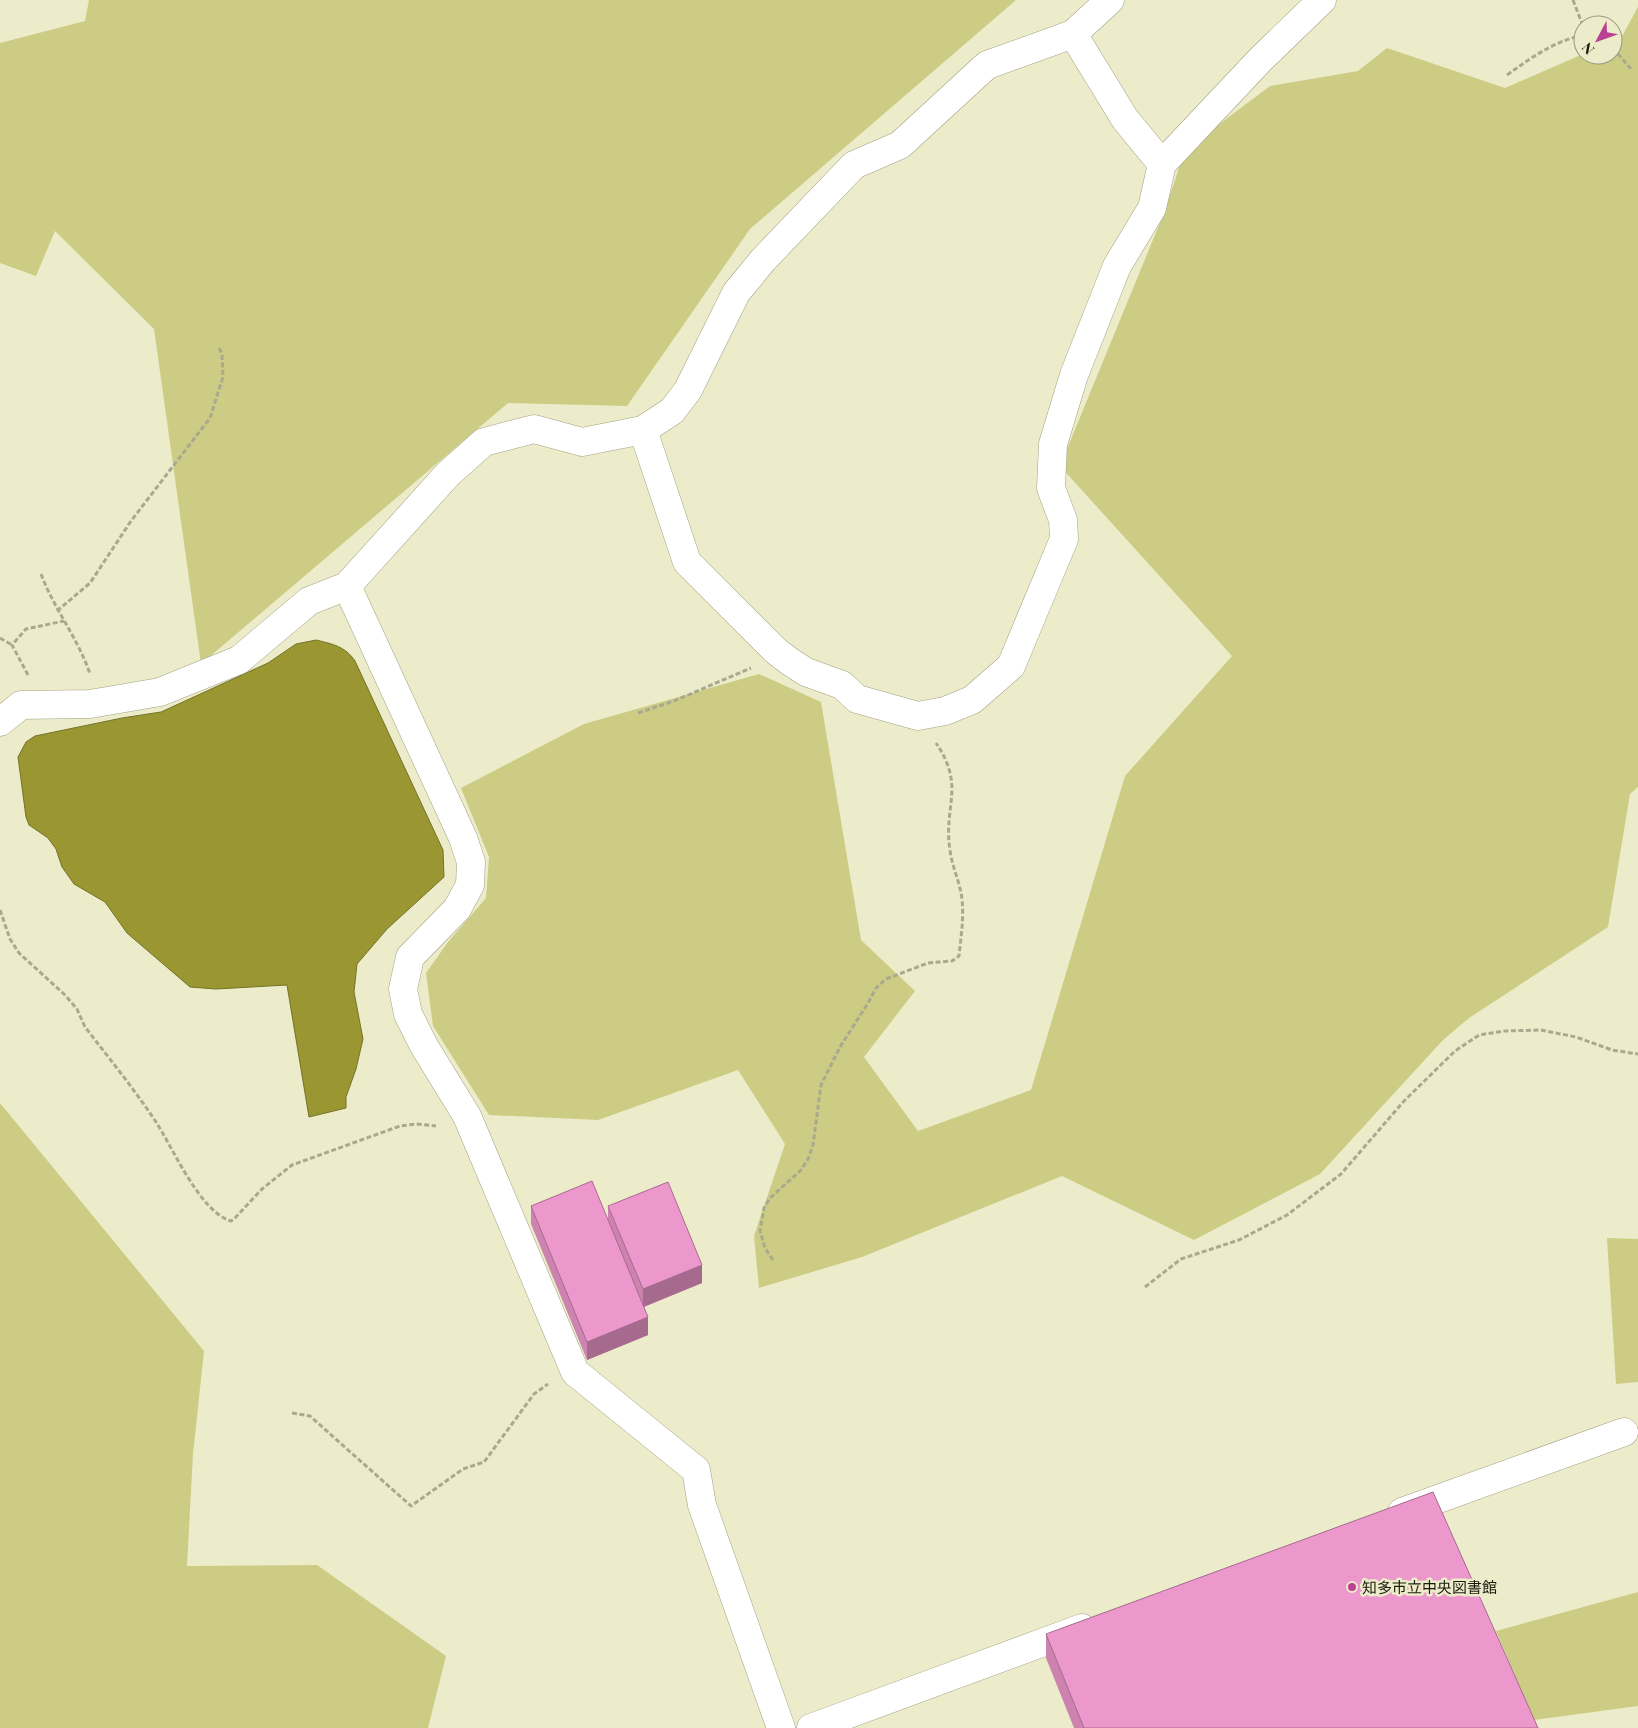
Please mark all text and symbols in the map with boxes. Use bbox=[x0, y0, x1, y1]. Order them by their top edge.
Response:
north arrow bbox=[1573, 15, 1623, 65]
text: N bbox=[1577, 39, 1598, 59]
place label: 知多市立中央図書館 bbox=[1362, 1577, 1497, 1597]
marker: 知多市立中央図書館 bbox=[1346, 1581, 1358, 1593]

